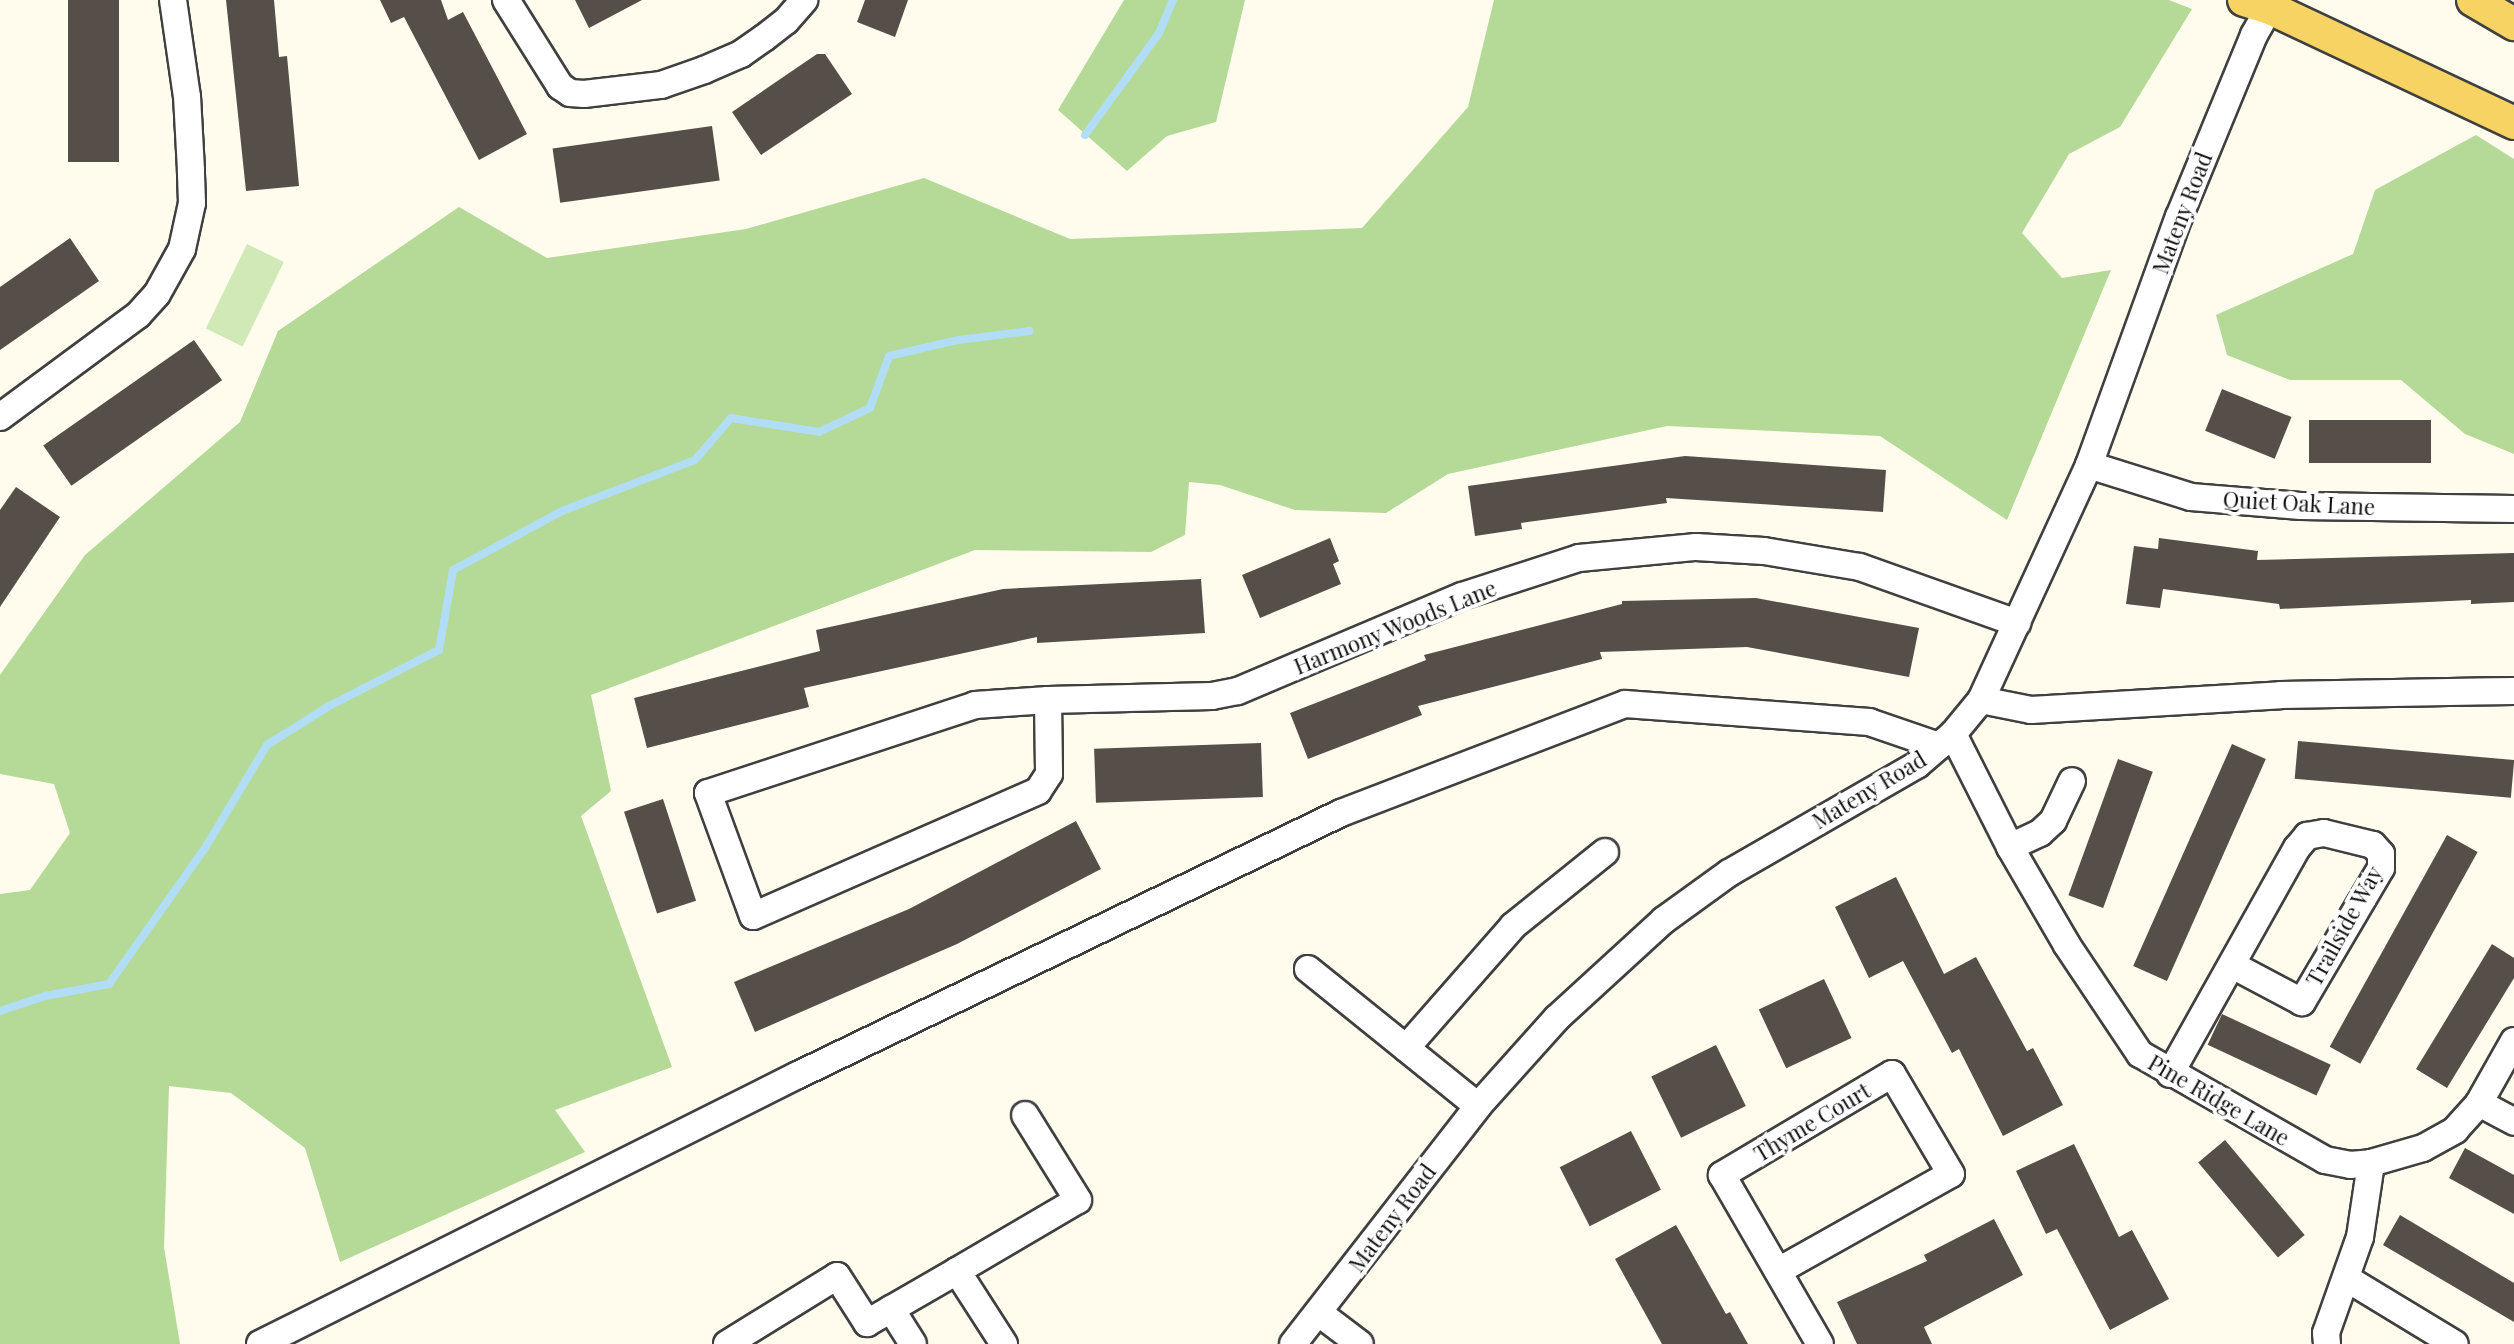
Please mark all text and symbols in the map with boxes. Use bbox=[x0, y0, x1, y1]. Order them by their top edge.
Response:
street label: Mateny Road bbox=[2147, 148, 2217, 278]
street label: Quiet Oak Lane bbox=[2222, 486, 2376, 520]
street label: Harmony Woods Lane bbox=[1289, 574, 1501, 680]
street label: Mateny Road bbox=[1807, 746, 1931, 834]
street label: Trailside Way bbox=[2300, 861, 2388, 991]
street label: Pine Ridge Lane bbox=[2144, 1049, 2294, 1151]
street label: Thyme Court bbox=[1749, 1077, 1875, 1167]
street label: Mateny Road bbox=[1343, 1159, 1441, 1277]

